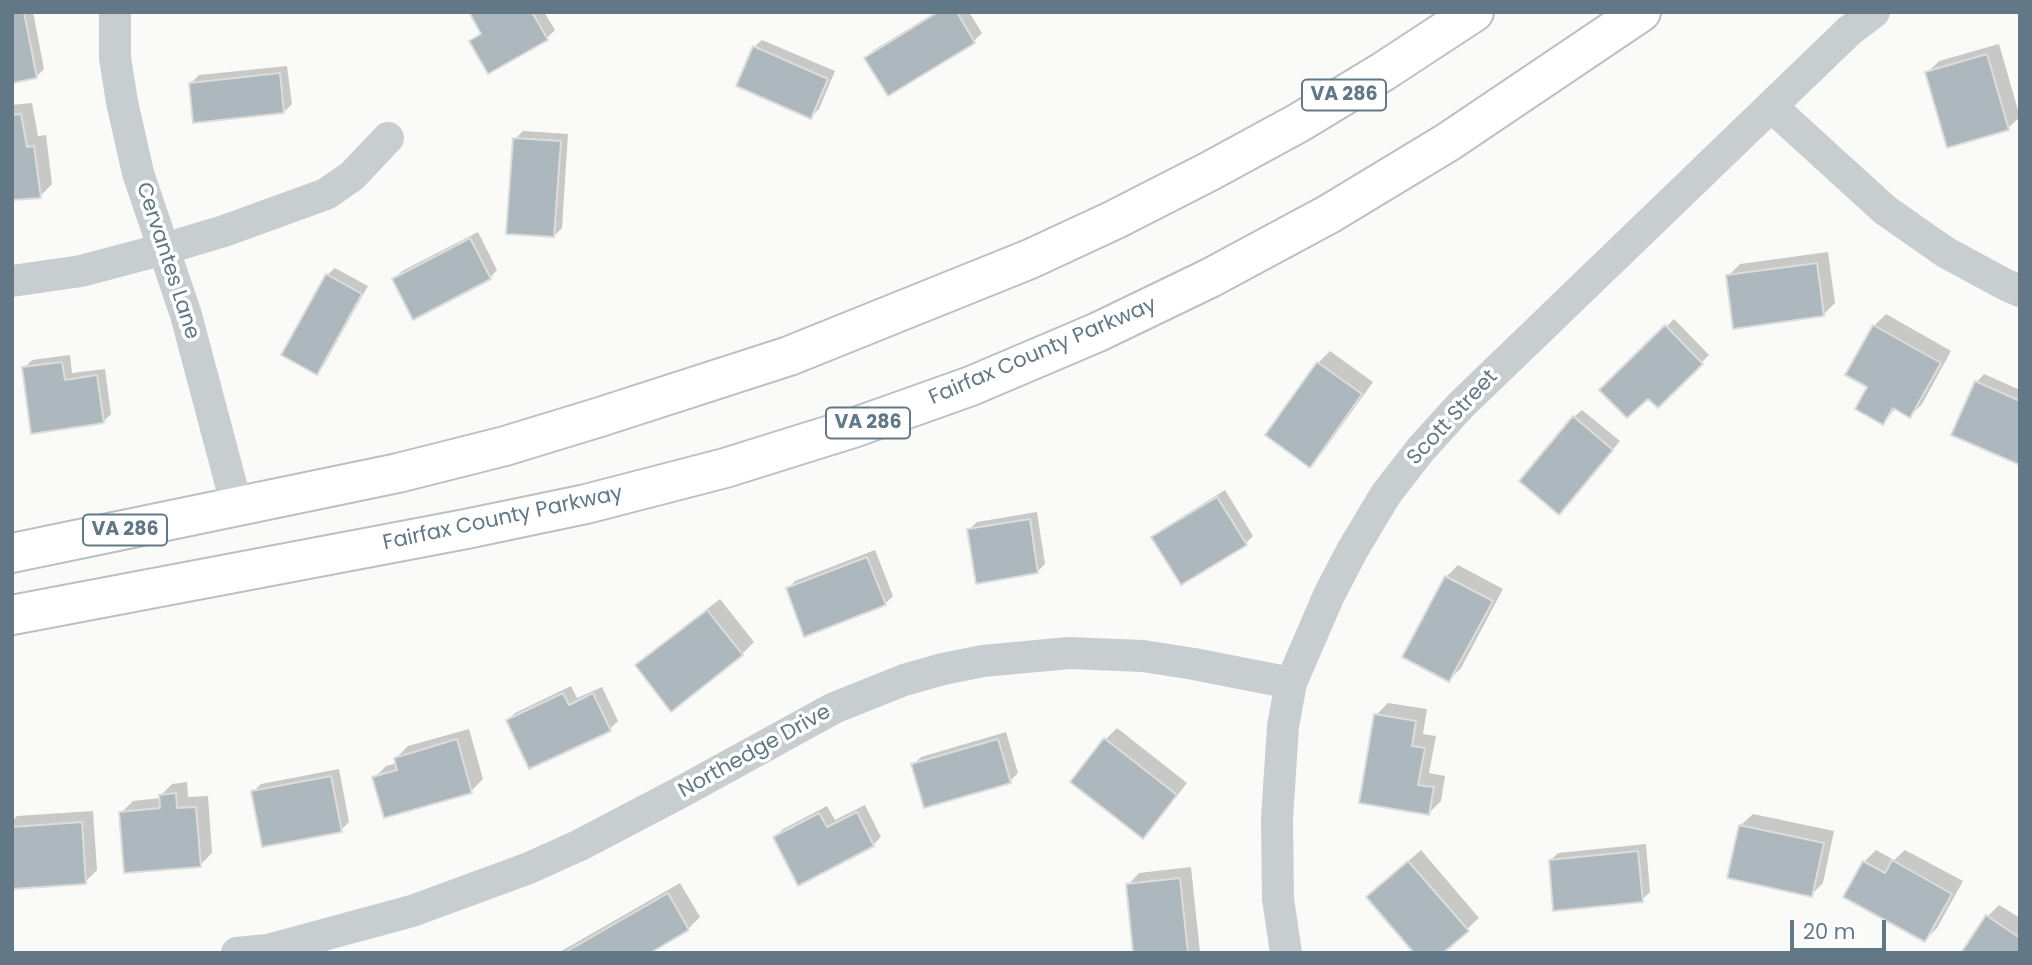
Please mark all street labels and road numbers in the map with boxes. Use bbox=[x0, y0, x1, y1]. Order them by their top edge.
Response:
road number: VA 286 bbox=[1302, 80, 1386, 110]
street label: Cervantes Lane bbox=[130, 179, 204, 343]
street label: Fairfax County Parkway bbox=[926, 293, 1160, 411]
street label: Scott Street bbox=[1403, 365, 1503, 471]
road number: VA 286 bbox=[826, 408, 910, 438]
street label: Fairfax County Parkway bbox=[381, 481, 625, 557]
road number: VA 286 bbox=[83, 514, 167, 545]
street label: Northedge Drive bbox=[675, 700, 835, 804]

